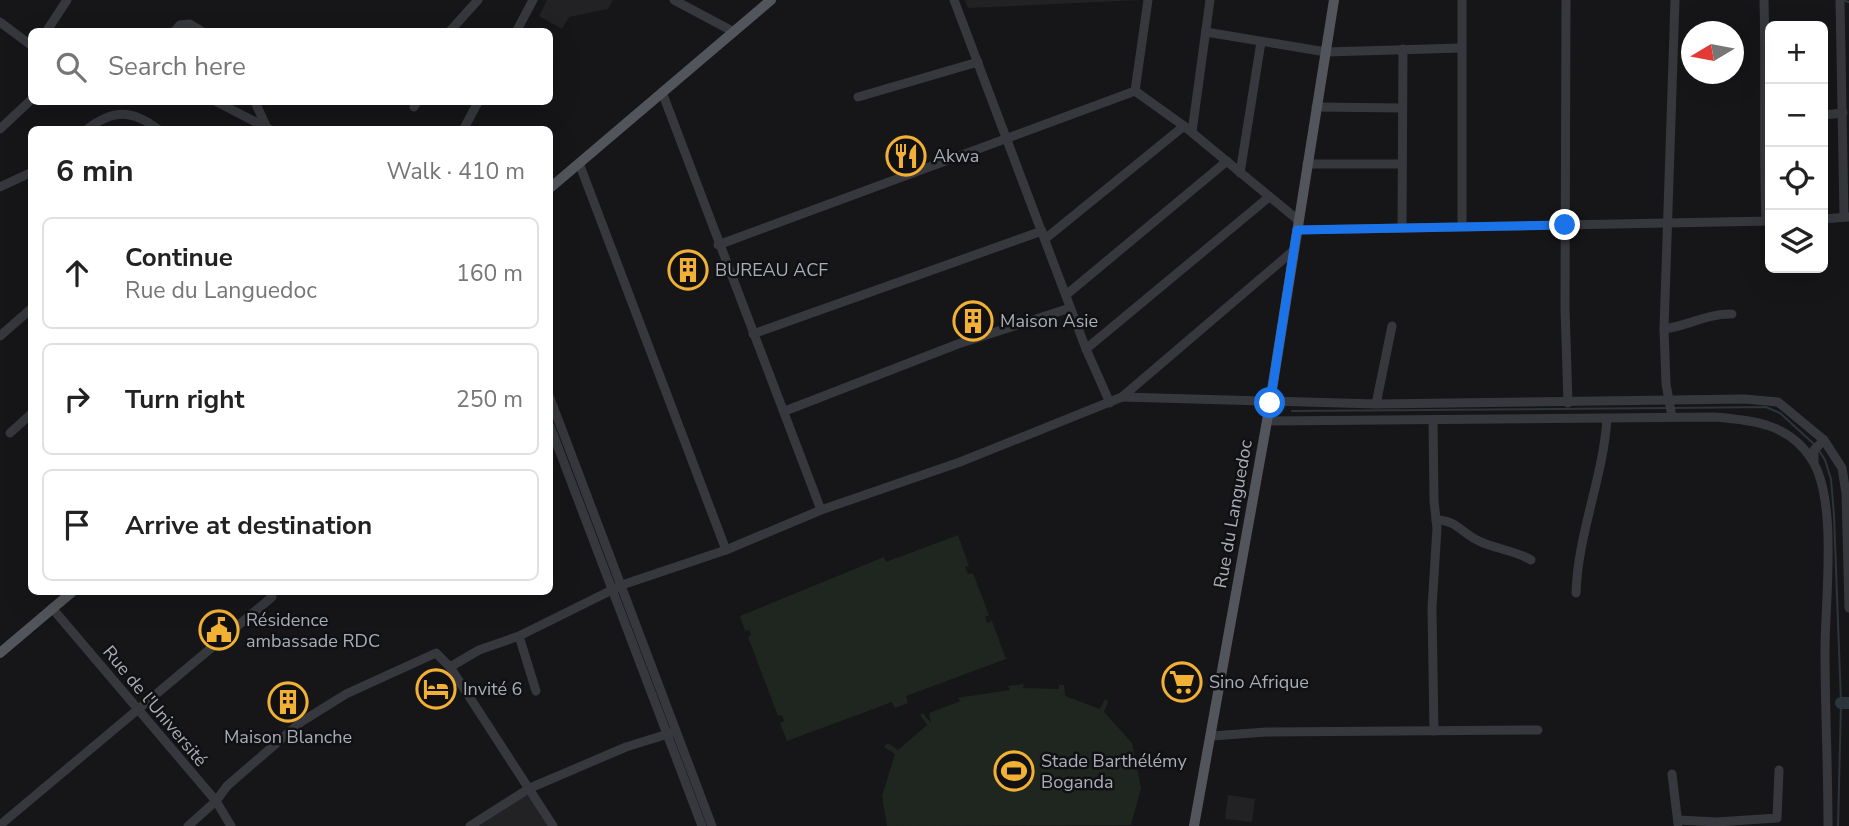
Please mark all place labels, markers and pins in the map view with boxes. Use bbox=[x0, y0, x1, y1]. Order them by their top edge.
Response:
restaurant icon: Akwa bbox=[885, 135, 927, 177]
place label: Akwa bbox=[933, 144, 979, 168]
building icon: BUREAU ACF bbox=[667, 249, 709, 291]
place label: BUREAU ACF bbox=[715, 258, 828, 282]
building icon: Maison Asie bbox=[952, 300, 994, 342]
place label: Maison Asie bbox=[1000, 309, 1098, 333]
place label: Résidence ambassade RDC bbox=[246, 608, 380, 653]
public building icon: Résidence ambassade RDC bbox=[198, 609, 240, 651]
supermarket icon: Sino Afrique bbox=[1161, 661, 1203, 703]
hotel icon: Invité 6 bbox=[415, 668, 457, 710]
place label: Sino Afrique bbox=[1209, 670, 1309, 694]
place label: Invité 6 bbox=[463, 677, 522, 701]
building icon: Maison Blanche bbox=[267, 681, 309, 723]
place label: Maison Blanche bbox=[224, 725, 352, 749]
place label: Stade Barthélémy Boganda bbox=[1041, 749, 1187, 794]
sports icon: Stade Barthélémy Boganda bbox=[993, 750, 1035, 792]

